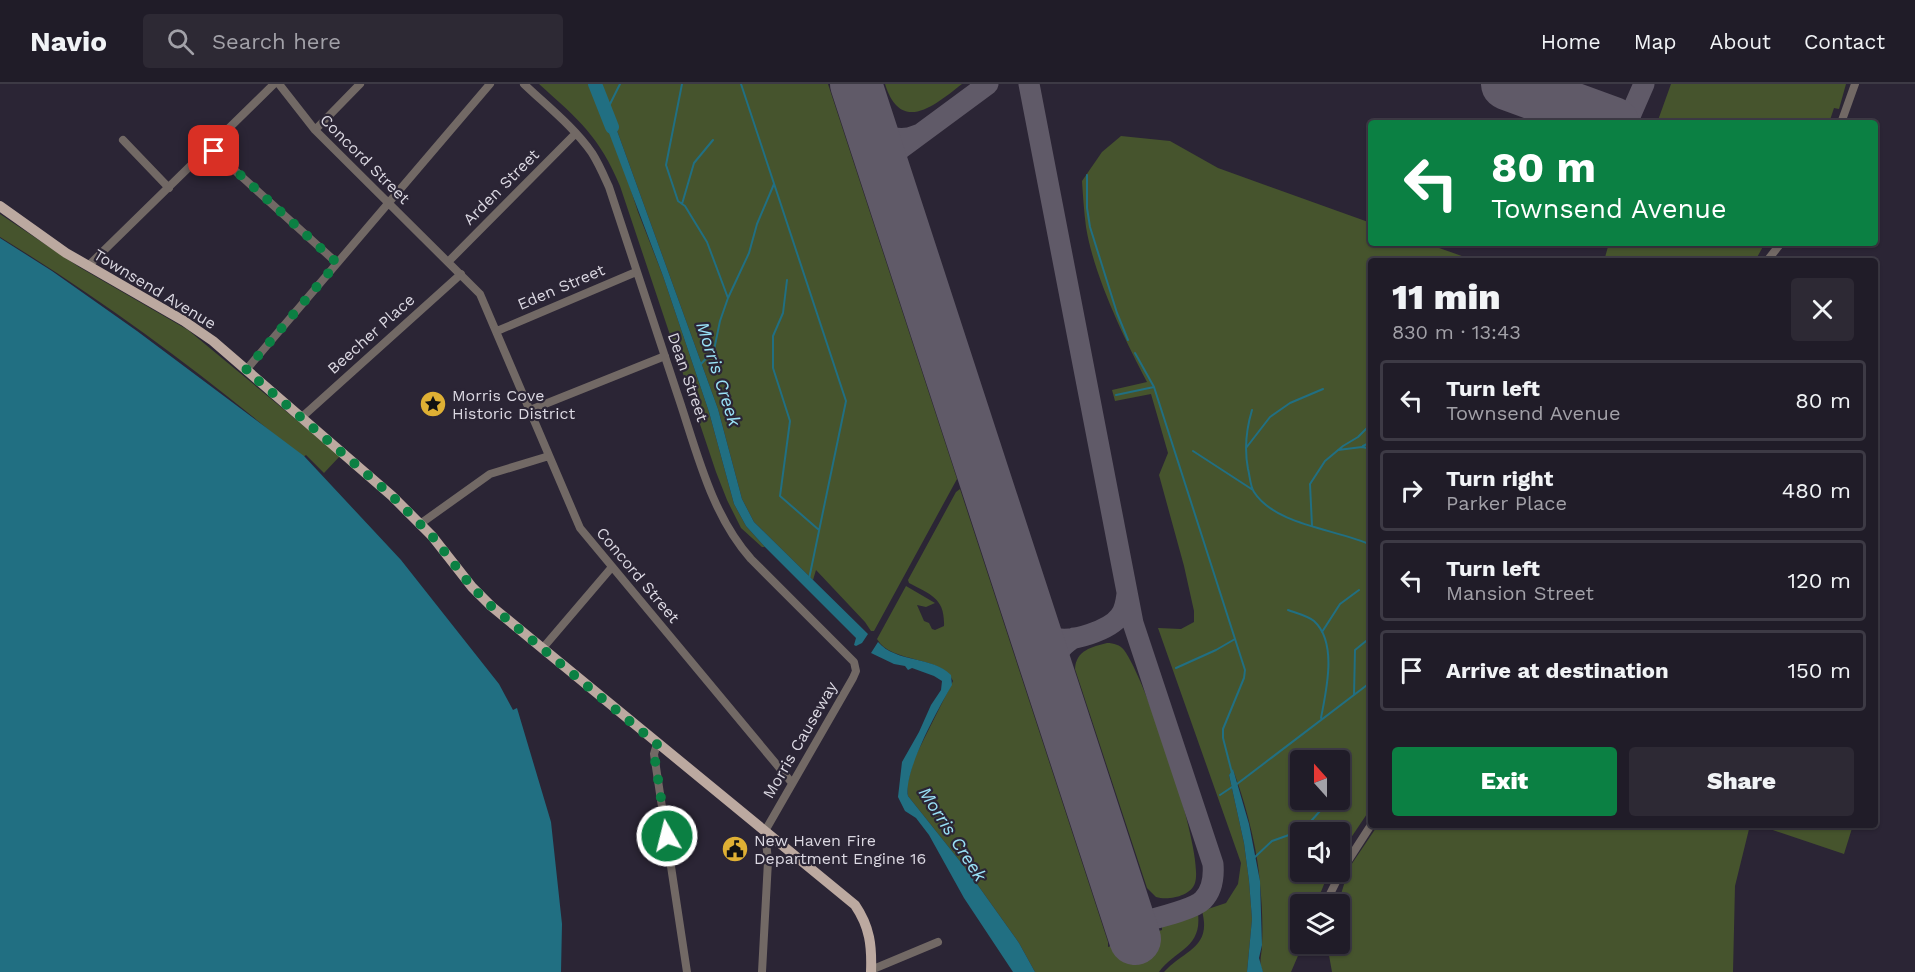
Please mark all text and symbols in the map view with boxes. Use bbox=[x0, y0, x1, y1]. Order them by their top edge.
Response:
search box bbox=[143, 14, 563, 68]
text: Navio bbox=[30, 25, 107, 58]
icon: search bbox=[164, 25, 197, 58]
text: Search here bbox=[212, 29, 341, 54]
text: Home bbox=[1541, 29, 1601, 54]
text: Map bbox=[1634, 29, 1677, 54]
text: About bbox=[1710, 29, 1771, 54]
text: Contact bbox=[1804, 29, 1885, 54]
street label: Concord Street bbox=[316, 110, 414, 208]
pin bbox=[188, 125, 239, 176]
icon: arrive bbox=[197, 134, 230, 167]
text: 80 m bbox=[1491, 143, 1596, 192]
icon: left bbox=[1392, 144, 1470, 222]
street label: Arden Street bbox=[459, 145, 543, 229]
text: Townsend Avenue bbox=[1491, 193, 1726, 225]
street label: Townsend Avenue bbox=[90, 245, 220, 333]
street label: Eden Street bbox=[515, 260, 608, 314]
text: 11 min bbox=[1392, 276, 1501, 318]
button: close bbox=[1791, 278, 1854, 341]
street label: Beecher Place bbox=[324, 290, 418, 378]
water label: Morris Creek bbox=[692, 319, 746, 430]
text: 830 m · 13:43 bbox=[1392, 320, 1521, 344]
street label: Dean Street bbox=[664, 330, 712, 424]
text: Turn left bbox=[1446, 376, 1540, 401]
icon: left bbox=[1395, 384, 1428, 417]
place label: Morris Cove Historic District bbox=[452, 386, 576, 423]
text: 80 m bbox=[1795, 388, 1851, 413]
place icon: Morris Cove Historic District bbox=[418, 389, 448, 419]
text: Townsend Avenue bbox=[1446, 401, 1620, 425]
text: Turn right bbox=[1446, 466, 1553, 491]
icon: right bbox=[1395, 474, 1428, 507]
text: 480 m bbox=[1782, 478, 1851, 503]
text: Parker Place bbox=[1446, 491, 1567, 515]
street label: Concord Street bbox=[592, 523, 684, 627]
text: Turn left bbox=[1446, 556, 1540, 581]
icon: left bbox=[1395, 564, 1428, 597]
text: 120 m bbox=[1787, 568, 1851, 593]
text: Mansion Street bbox=[1446, 581, 1594, 605]
icon: arrive bbox=[1395, 654, 1428, 687]
text: Arrive at destination bbox=[1446, 658, 1669, 683]
text: 150 m bbox=[1787, 658, 1851, 683]
street label: Morris Causeway bbox=[759, 678, 842, 802]
button: Exit bbox=[1392, 747, 1617, 816]
button: Share bbox=[1629, 747, 1854, 816]
north arrow bbox=[1290, 750, 1350, 810]
map controls bbox=[1290, 750, 1350, 954]
water label: Morris Creek bbox=[915, 783, 992, 886]
position arrow bbox=[635, 804, 699, 868]
button: sound bbox=[1290, 822, 1350, 882]
place label: New Haven Fire Department Engine 16 bbox=[754, 831, 926, 868]
public building icon: New Haven Fire Department Engine 16 bbox=[720, 834, 750, 864]
button: layers bbox=[1290, 894, 1350, 954]

